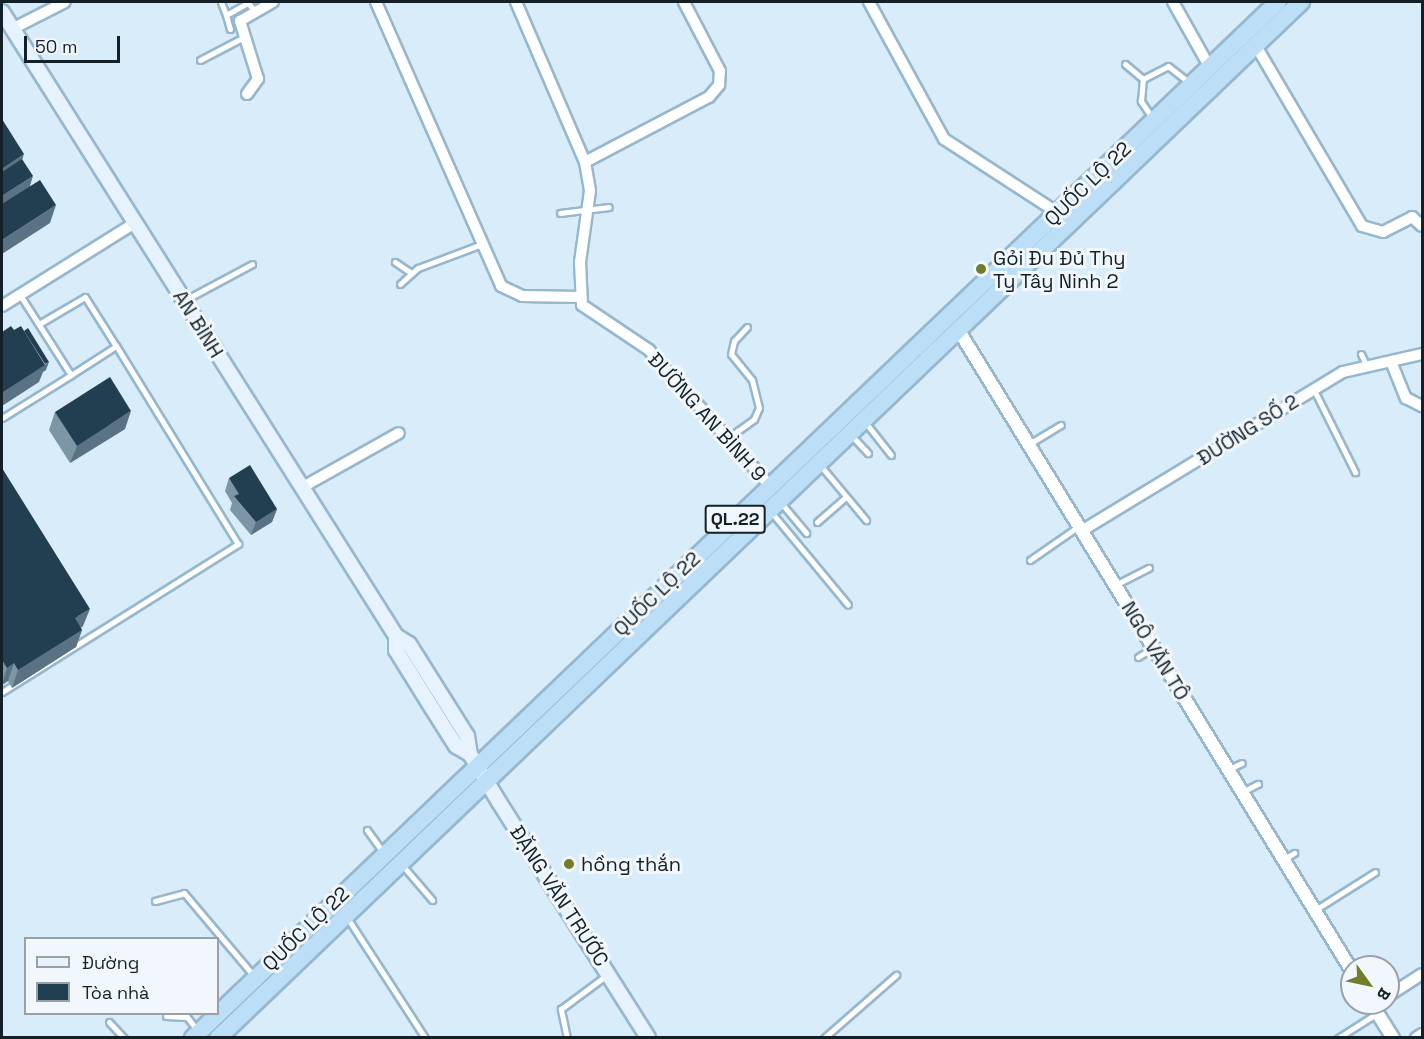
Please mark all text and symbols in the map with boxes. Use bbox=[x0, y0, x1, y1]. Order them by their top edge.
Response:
scale bar bbox=[27, 24, 123, 62]
text: 50 m bbox=[35, 35, 77, 58]
street label: QUỐC LỘ 22 bbox=[1040, 137, 1136, 231]
place label: Gỏi Đu Đủ Thy Ty Tây Ninh 2 bbox=[993, 246, 1126, 293]
marker: Gỏi Đu Đủ Thy Ty Tây Ninh 2 bbox=[974, 262, 988, 276]
street label: AN BÌNH bbox=[168, 286, 228, 362]
street label: ĐƯỜNG AN BÌNH 9 bbox=[643, 348, 771, 486]
street label: ĐƯỜNG SỐ 2 bbox=[1193, 389, 1303, 471]
road number: QL.22 bbox=[704, 504, 766, 534]
street label: QUỐC LỘ 22 bbox=[609, 547, 705, 641]
street label: NGÔ VĂN TÔ bbox=[1116, 597, 1194, 705]
street label: ĐẶNG VĂN TRƯỚC bbox=[504, 821, 614, 971]
place label: hồng thắn bbox=[581, 852, 681, 876]
marker: hồng thắn bbox=[562, 857, 576, 871]
street label: QUỐC LỘ 22 bbox=[258, 882, 354, 976]
legend bbox=[24, 937, 219, 1015]
text: Đường bbox=[82, 951, 139, 974]
north arrow bbox=[1340, 955, 1400, 1015]
text: Tòa nhà bbox=[82, 981, 149, 1004]
text: B bbox=[1372, 984, 1396, 1004]

